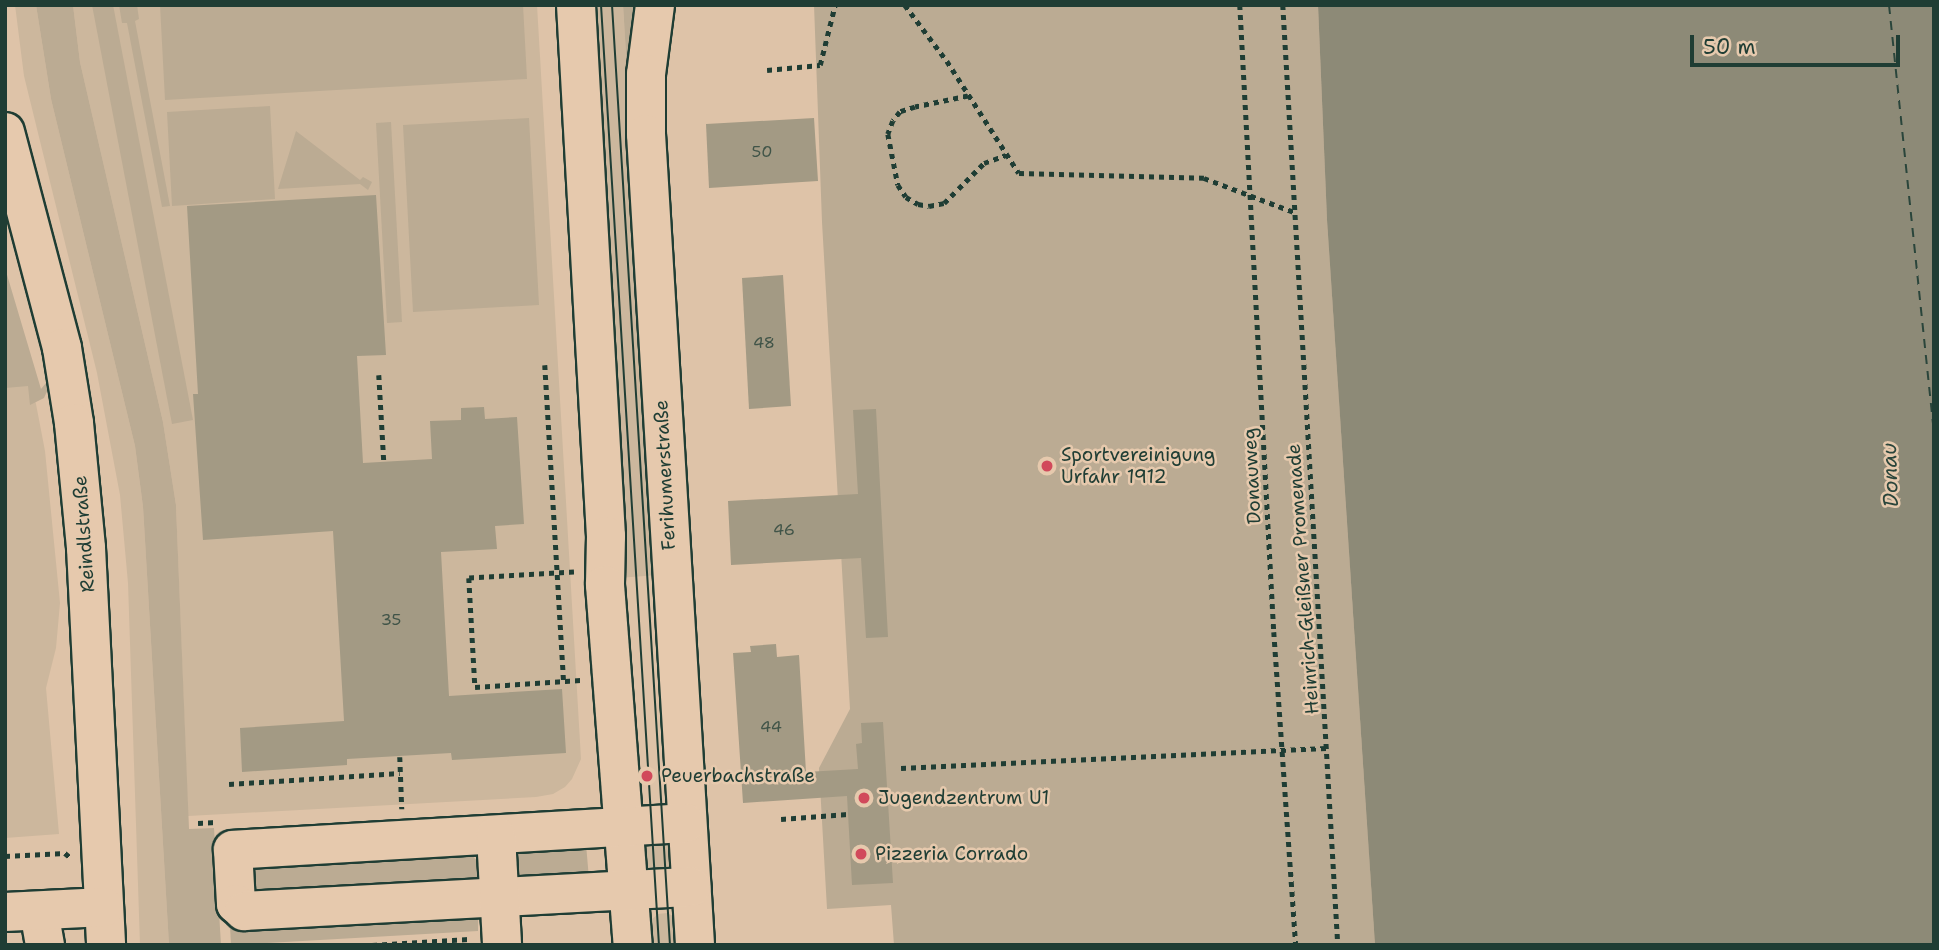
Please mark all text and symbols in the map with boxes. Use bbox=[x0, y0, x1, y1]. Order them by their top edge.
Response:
scale bar bbox=[1694, 21, 1904, 65]
text: 50 m bbox=[1703, 33, 1756, 61]
house number: 50 bbox=[752, 142, 772, 162]
house number: 48 bbox=[753, 333, 775, 353]
street label: Ferihumerstraße bbox=[650, 399, 680, 551]
street label: Donauweg bbox=[1238, 427, 1266, 525]
water label: Donau bbox=[1876, 442, 1904, 508]
street label: Heinrich-Gleißner Promenade bbox=[1282, 443, 1324, 715]
place label: Sportvereinigung Urfahr 1912 bbox=[1061, 444, 1216, 488]
marker: Sportvereinigung Urfahr 1912 bbox=[1039, 458, 1055, 474]
street label: Reindlstraße bbox=[69, 475, 99, 593]
house number: 46 bbox=[773, 520, 795, 540]
house number: 35 bbox=[381, 610, 401, 630]
house number: 44 bbox=[760, 717, 782, 737]
place label: Peuerbachstraße bbox=[661, 765, 815, 787]
marker: Peuerbachstraße bbox=[639, 768, 655, 784]
place label: Jugendzentrum U1 bbox=[878, 787, 1049, 809]
marker: Jugendzentrum U1 bbox=[856, 790, 872, 806]
place label: Pizzeria Corrado bbox=[875, 843, 1028, 865]
marker: Pizzeria Corrado bbox=[853, 846, 869, 862]

